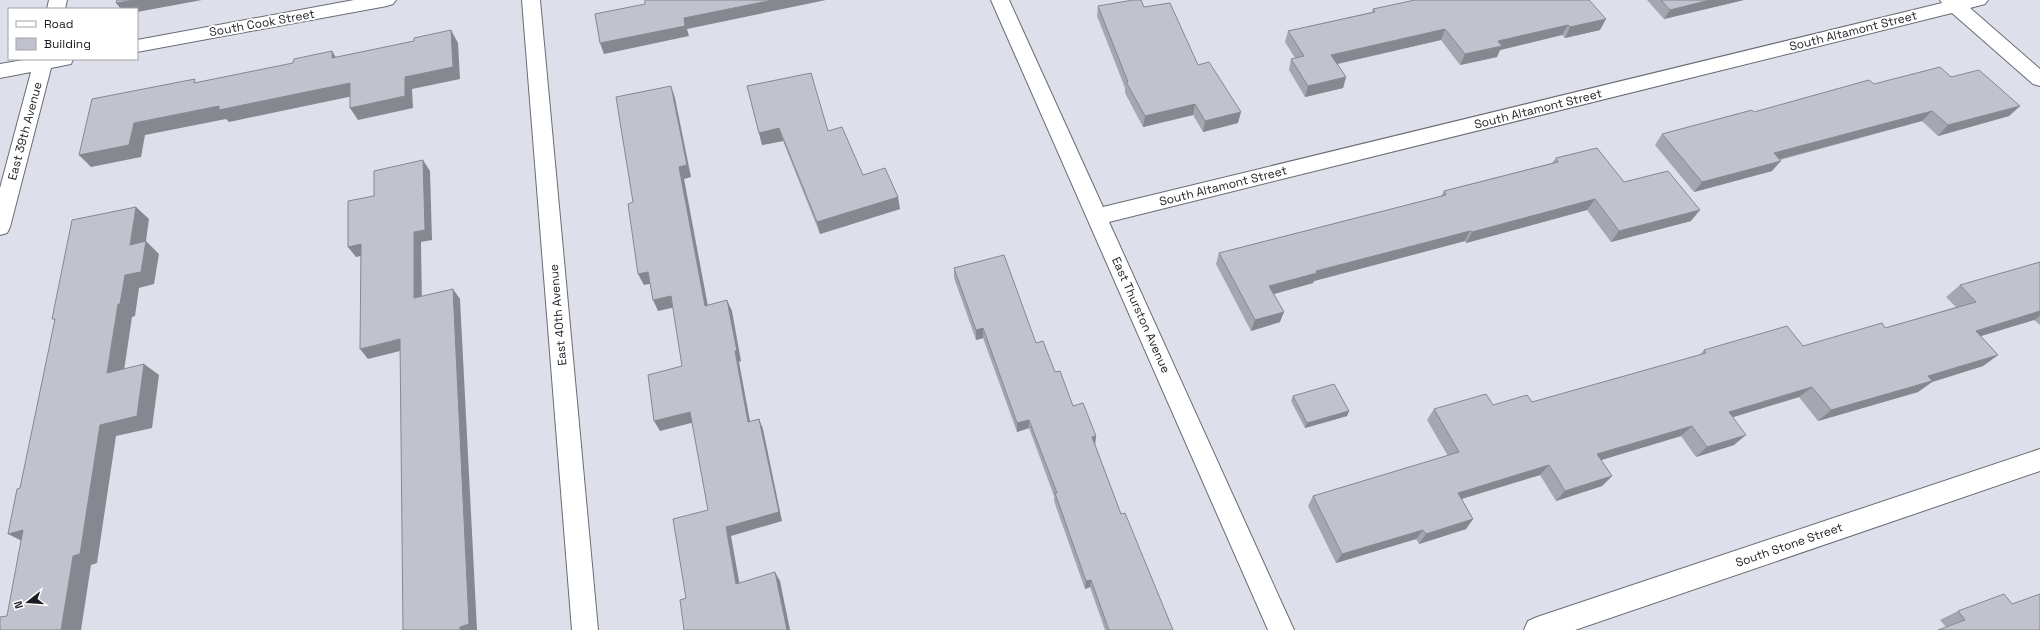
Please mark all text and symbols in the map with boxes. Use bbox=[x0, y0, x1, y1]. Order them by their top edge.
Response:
street label: South Cook Street bbox=[208, 6, 316, 40]
street label: South Altamont Street bbox=[1788, 7, 1918, 55]
legend bbox=[8, 8, 138, 60]
text: Road bbox=[44, 16, 73, 32]
text: Building bbox=[44, 36, 91, 52]
street label: East 39th Avenue bbox=[4, 80, 46, 182]
street label: South Altamont Street bbox=[1473, 85, 1603, 133]
street label: South Altamont Street bbox=[1158, 162, 1288, 210]
street label: East Thurston Avenue bbox=[1108, 254, 1174, 376]
street label: East 40th Avenue bbox=[546, 264, 570, 366]
street label: South Stone Street bbox=[1733, 519, 1845, 571]
north arrow bbox=[8, 582, 48, 622]
text: N bbox=[11, 599, 26, 610]

